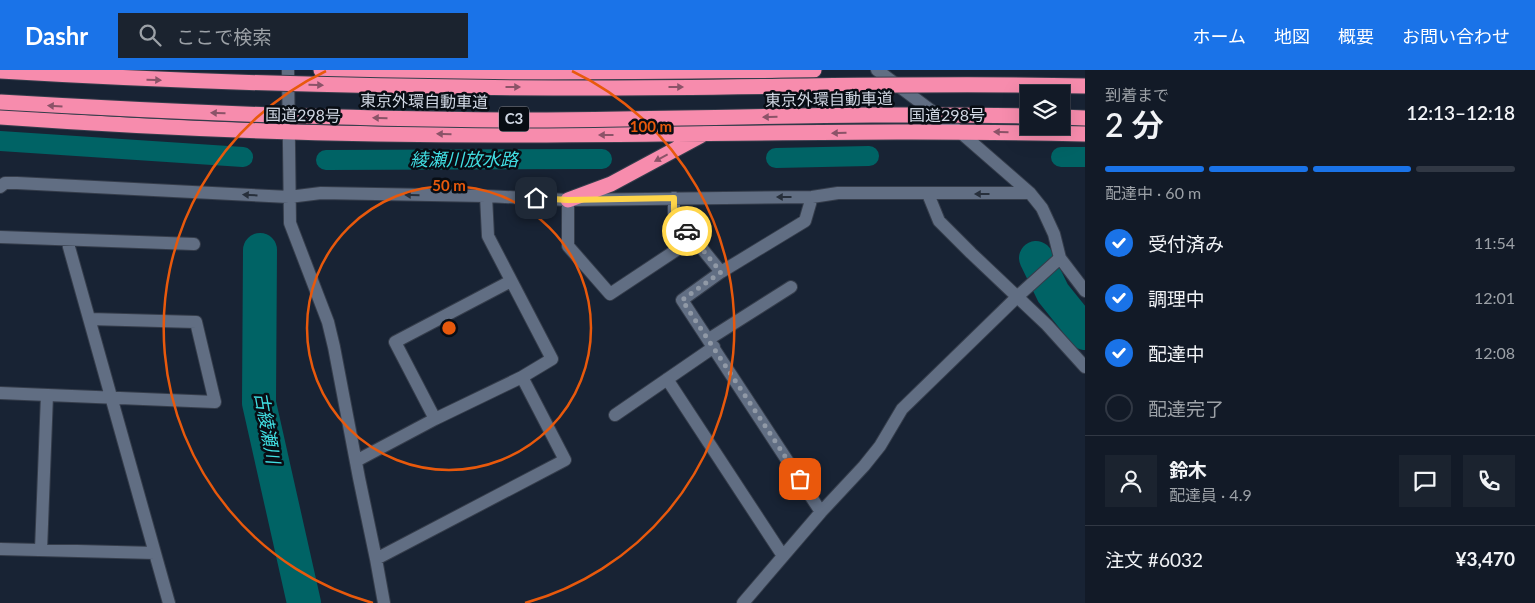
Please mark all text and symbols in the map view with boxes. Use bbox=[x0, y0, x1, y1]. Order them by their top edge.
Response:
search box bbox=[118, 13, 468, 58]
text: Dashr bbox=[25, 21, 88, 50]
icon: search bbox=[136, 21, 164, 49]
text: ここで検索 bbox=[176, 25, 271, 48]
text: ホーム bbox=[1193, 25, 1246, 47]
text: 地図 bbox=[1274, 25, 1310, 47]
text: 概要 bbox=[1338, 25, 1374, 47]
text: お問い合わせ bbox=[1402, 25, 1510, 47]
one-way arrow bbox=[146, 76, 162, 84]
one-way arrow bbox=[308, 81, 324, 89]
one-way arrow bbox=[506, 83, 522, 91]
one-way arrow bbox=[668, 83, 684, 91]
map controls bbox=[1020, 85, 1070, 135]
button: layers bbox=[1020, 85, 1070, 135]
text: 到着まで bbox=[1105, 85, 1169, 104]
street label: 東京外環自動車道 bbox=[765, 88, 893, 109]
street label: 東京外環自動車道 bbox=[360, 90, 488, 111]
one-way arrow bbox=[47, 101, 63, 109]
text: 12:13–12:18 bbox=[1406, 101, 1515, 124]
street label: 国道298号 bbox=[265, 104, 341, 125]
street label: 国道298号 bbox=[909, 105, 985, 124]
text: 2 分 bbox=[1105, 105, 1164, 144]
road number: C3 bbox=[499, 106, 529, 132]
one-way arrow bbox=[209, 109, 225, 117]
one-way arrow bbox=[372, 113, 388, 121]
one-way arrow bbox=[762, 113, 778, 121]
text: 100 m bbox=[630, 117, 672, 135]
one-way arrow bbox=[993, 128, 1009, 136]
one-way arrow bbox=[831, 129, 847, 137]
one-way arrow bbox=[436, 130, 452, 138]
one-way arrow bbox=[598, 131, 614, 139]
water label: 綾瀬川放水路 bbox=[410, 148, 520, 170]
one-way arrow bbox=[654, 153, 667, 162]
text: 50 m bbox=[432, 176, 466, 194]
pin bbox=[515, 177, 557, 219]
text: 配達中 · 60 m bbox=[1105, 183, 1201, 202]
icon: home bbox=[522, 184, 550, 212]
one-way arrow bbox=[241, 190, 257, 198]
one-way arrow bbox=[973, 190, 989, 198]
one-way arrow bbox=[404, 191, 420, 199]
one-way arrow bbox=[776, 193, 792, 201]
courier bbox=[662, 206, 712, 256]
icon: car bbox=[673, 217, 701, 245]
icon: check bbox=[1105, 229, 1133, 257]
text: 受付済み bbox=[1148, 232, 1224, 255]
text: 11:54 bbox=[1474, 233, 1515, 252]
icon: check bbox=[1105, 284, 1133, 312]
text: 調理中 bbox=[1148, 287, 1205, 310]
text: 12:01 bbox=[1474, 288, 1515, 307]
centre of rings bbox=[440, 319, 458, 337]
icon: check bbox=[1105, 339, 1133, 367]
text: 配達中 bbox=[1148, 342, 1205, 365]
text: 12:08 bbox=[1474, 343, 1515, 362]
water label: 古綾瀬川 bbox=[251, 390, 285, 467]
text: 配達完了 bbox=[1148, 397, 1224, 420]
button: person bbox=[1105, 455, 1157, 507]
button: chat bbox=[1399, 455, 1451, 507]
button: phone bbox=[1463, 455, 1515, 507]
pin bbox=[779, 458, 821, 500]
text: 鈴木 bbox=[1169, 458, 1207, 481]
icon: bag bbox=[786, 465, 814, 493]
text: 配達員 · 4.9 bbox=[1169, 485, 1252, 504]
text: ¥3,470 bbox=[1455, 547, 1515, 570]
text: 注文 #6032 bbox=[1105, 548, 1203, 571]

